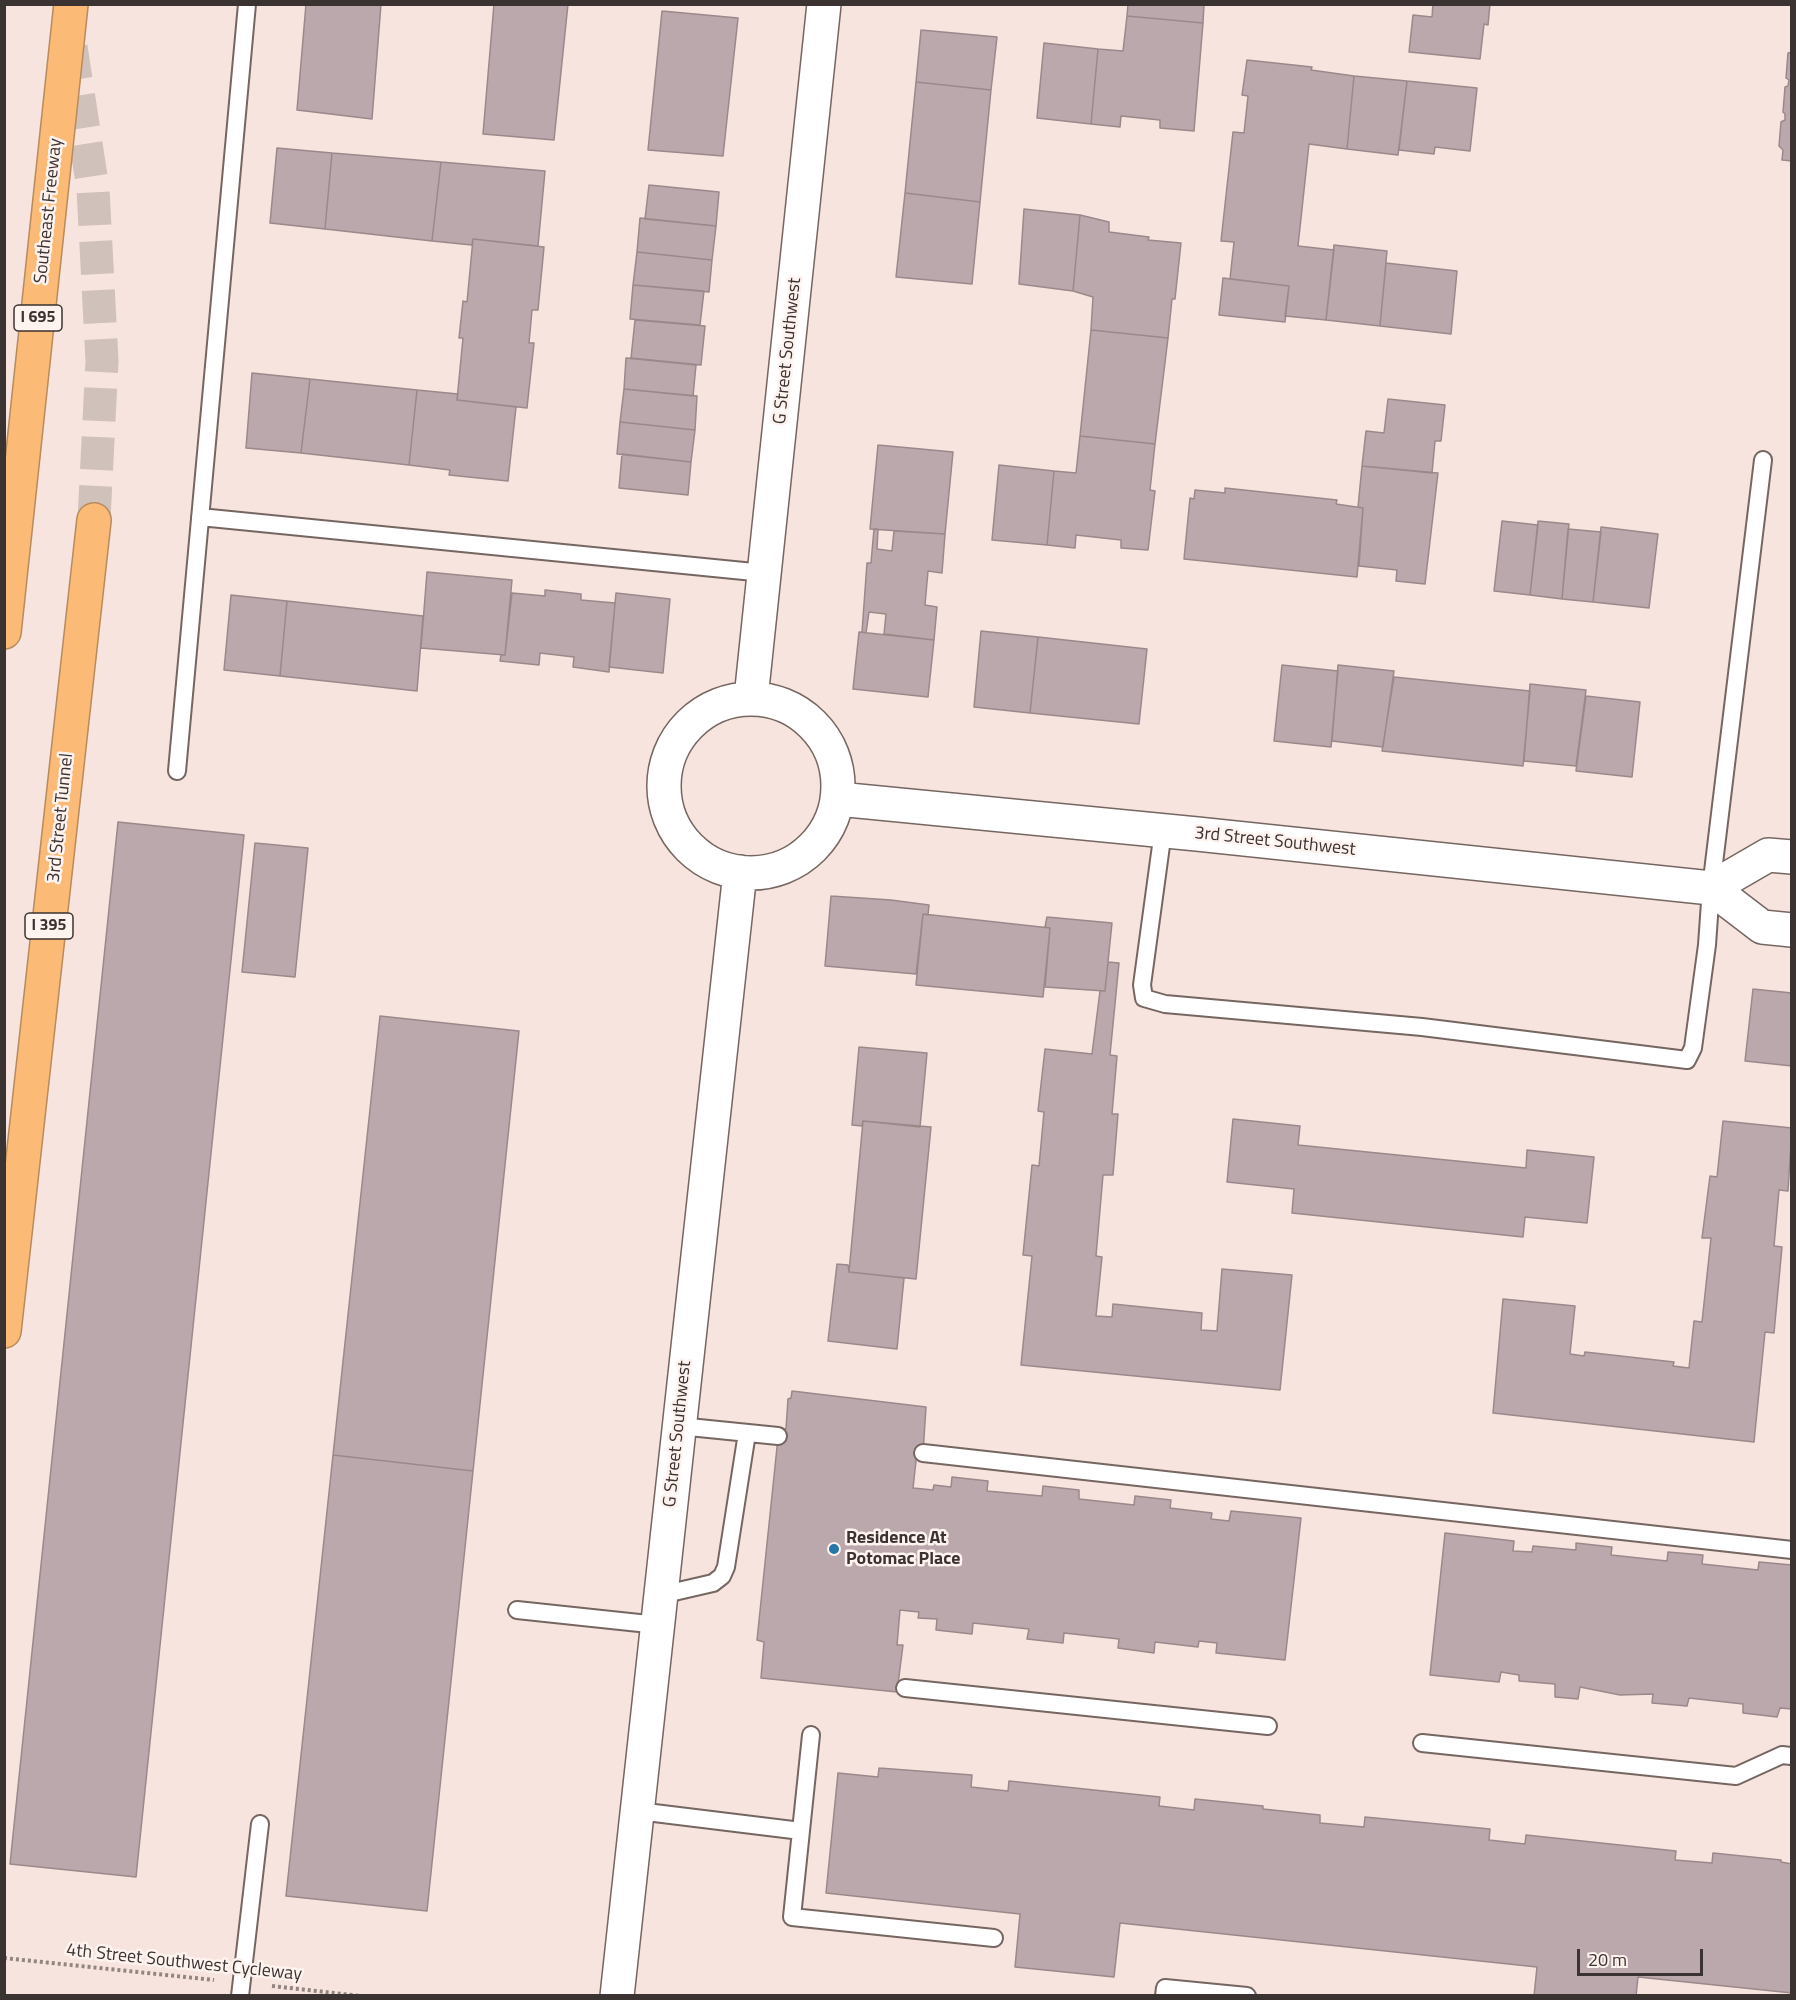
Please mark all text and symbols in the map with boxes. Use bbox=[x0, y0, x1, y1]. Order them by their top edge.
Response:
street label: Southeast Freeway bbox=[31, 137, 67, 285]
street label: G Street Southwest bbox=[770, 277, 806, 425]
road number: I 695 bbox=[14, 305, 62, 331]
street label: 3rd Street Tunnel bbox=[43, 752, 79, 884]
street label: 3rd Street Southwest bbox=[1193, 823, 1357, 861]
road number: I 395 bbox=[25, 913, 73, 939]
street label: G Street Southwest bbox=[660, 1360, 696, 1508]
place label: Residence At Potomac Place bbox=[846, 1528, 960, 1570]
marker: Residence At Potomac Place bbox=[827, 1542, 841, 1556]
scale bar bbox=[1580, 1937, 1706, 1975]
street label: 4th Street Southwest Cycleway bbox=[65, 1940, 303, 1986]
text: 20 m bbox=[1588, 1946, 1627, 1973]

